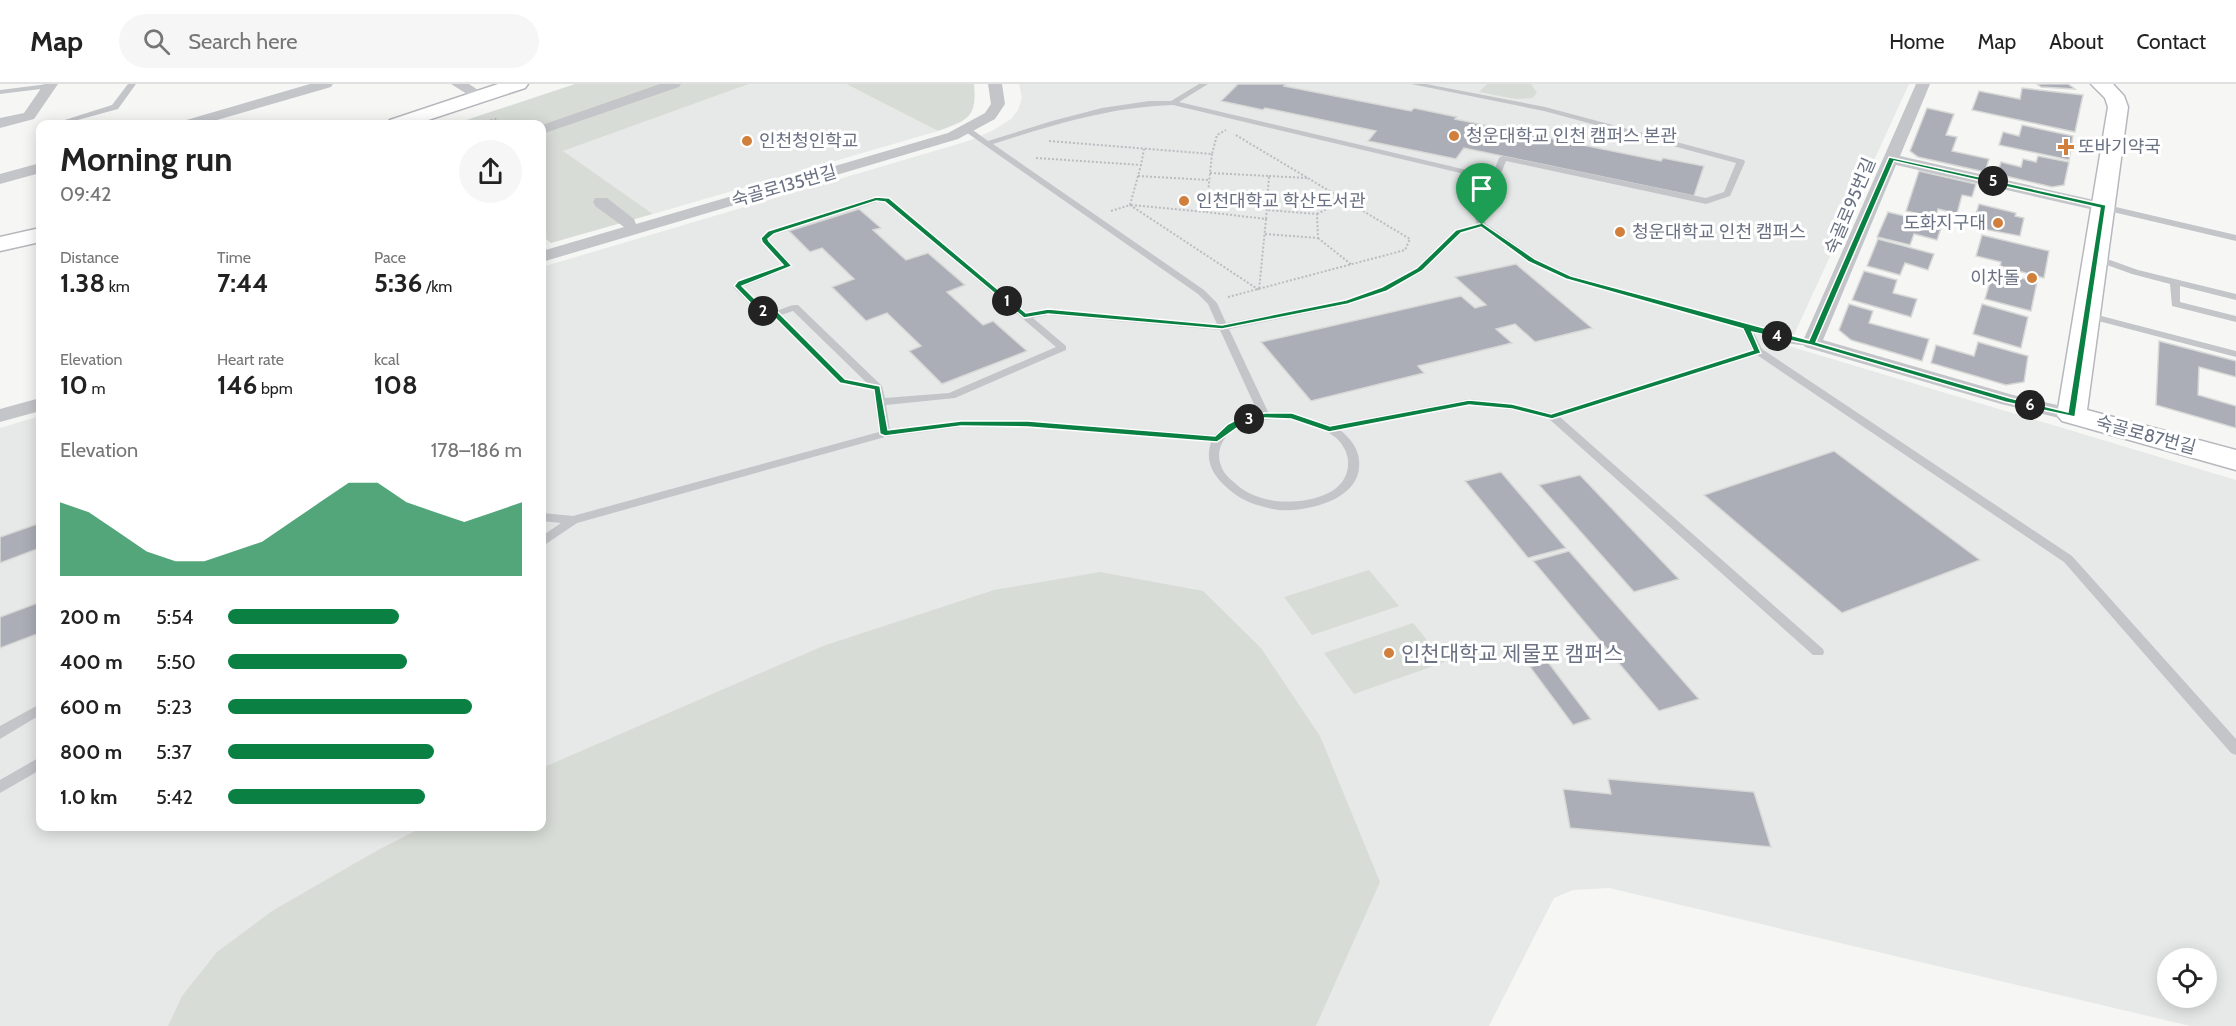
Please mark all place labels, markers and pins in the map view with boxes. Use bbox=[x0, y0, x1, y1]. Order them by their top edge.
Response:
place label: 청운대학교 인천 캠퍼스 본관 bbox=[1466, 125, 1677, 147]
marker: 청운대학교 인천 캠퍼스 본관 bbox=[1447, 129, 1461, 143]
place label: 인천청인학교 bbox=[759, 130, 858, 152]
marker: 인천청인학교 bbox=[740, 134, 754, 148]
place label: 또바기약국 bbox=[2078, 136, 2161, 158]
marker: 또바기약국 bbox=[2059, 140, 2073, 154]
pin bbox=[1456, 163, 1507, 225]
pin: 5 bbox=[1978, 166, 2008, 196]
place label: 인천대학교 학산도서관 bbox=[1196, 190, 1366, 212]
marker: 인천대학교 학산도서관 bbox=[1177, 194, 1191, 208]
place label: 도화지구대 bbox=[1903, 212, 1986, 234]
marker: 도화지구대 bbox=[1991, 216, 2005, 230]
place label: 청운대학교 인천 캠퍼스 bbox=[1632, 221, 1806, 243]
marker: 청운대학교 인천 캠퍼스 bbox=[1613, 225, 1627, 239]
place label: 이차돌 bbox=[1970, 267, 2020, 289]
marker: 이차돌 bbox=[2025, 271, 2039, 285]
pin: 1 bbox=[992, 286, 1022, 316]
pin: 2 bbox=[748, 296, 778, 326]
pin: 4 bbox=[1762, 321, 1792, 351]
pin: 6 bbox=[2015, 390, 2045, 420]
pin: 3 bbox=[1234, 404, 1264, 434]
place label: 인천대학교 제물포 캠퍼스 bbox=[1401, 641, 1623, 666]
marker: 인천대학교 제물포 캠퍼스 bbox=[1382, 646, 1396, 660]

